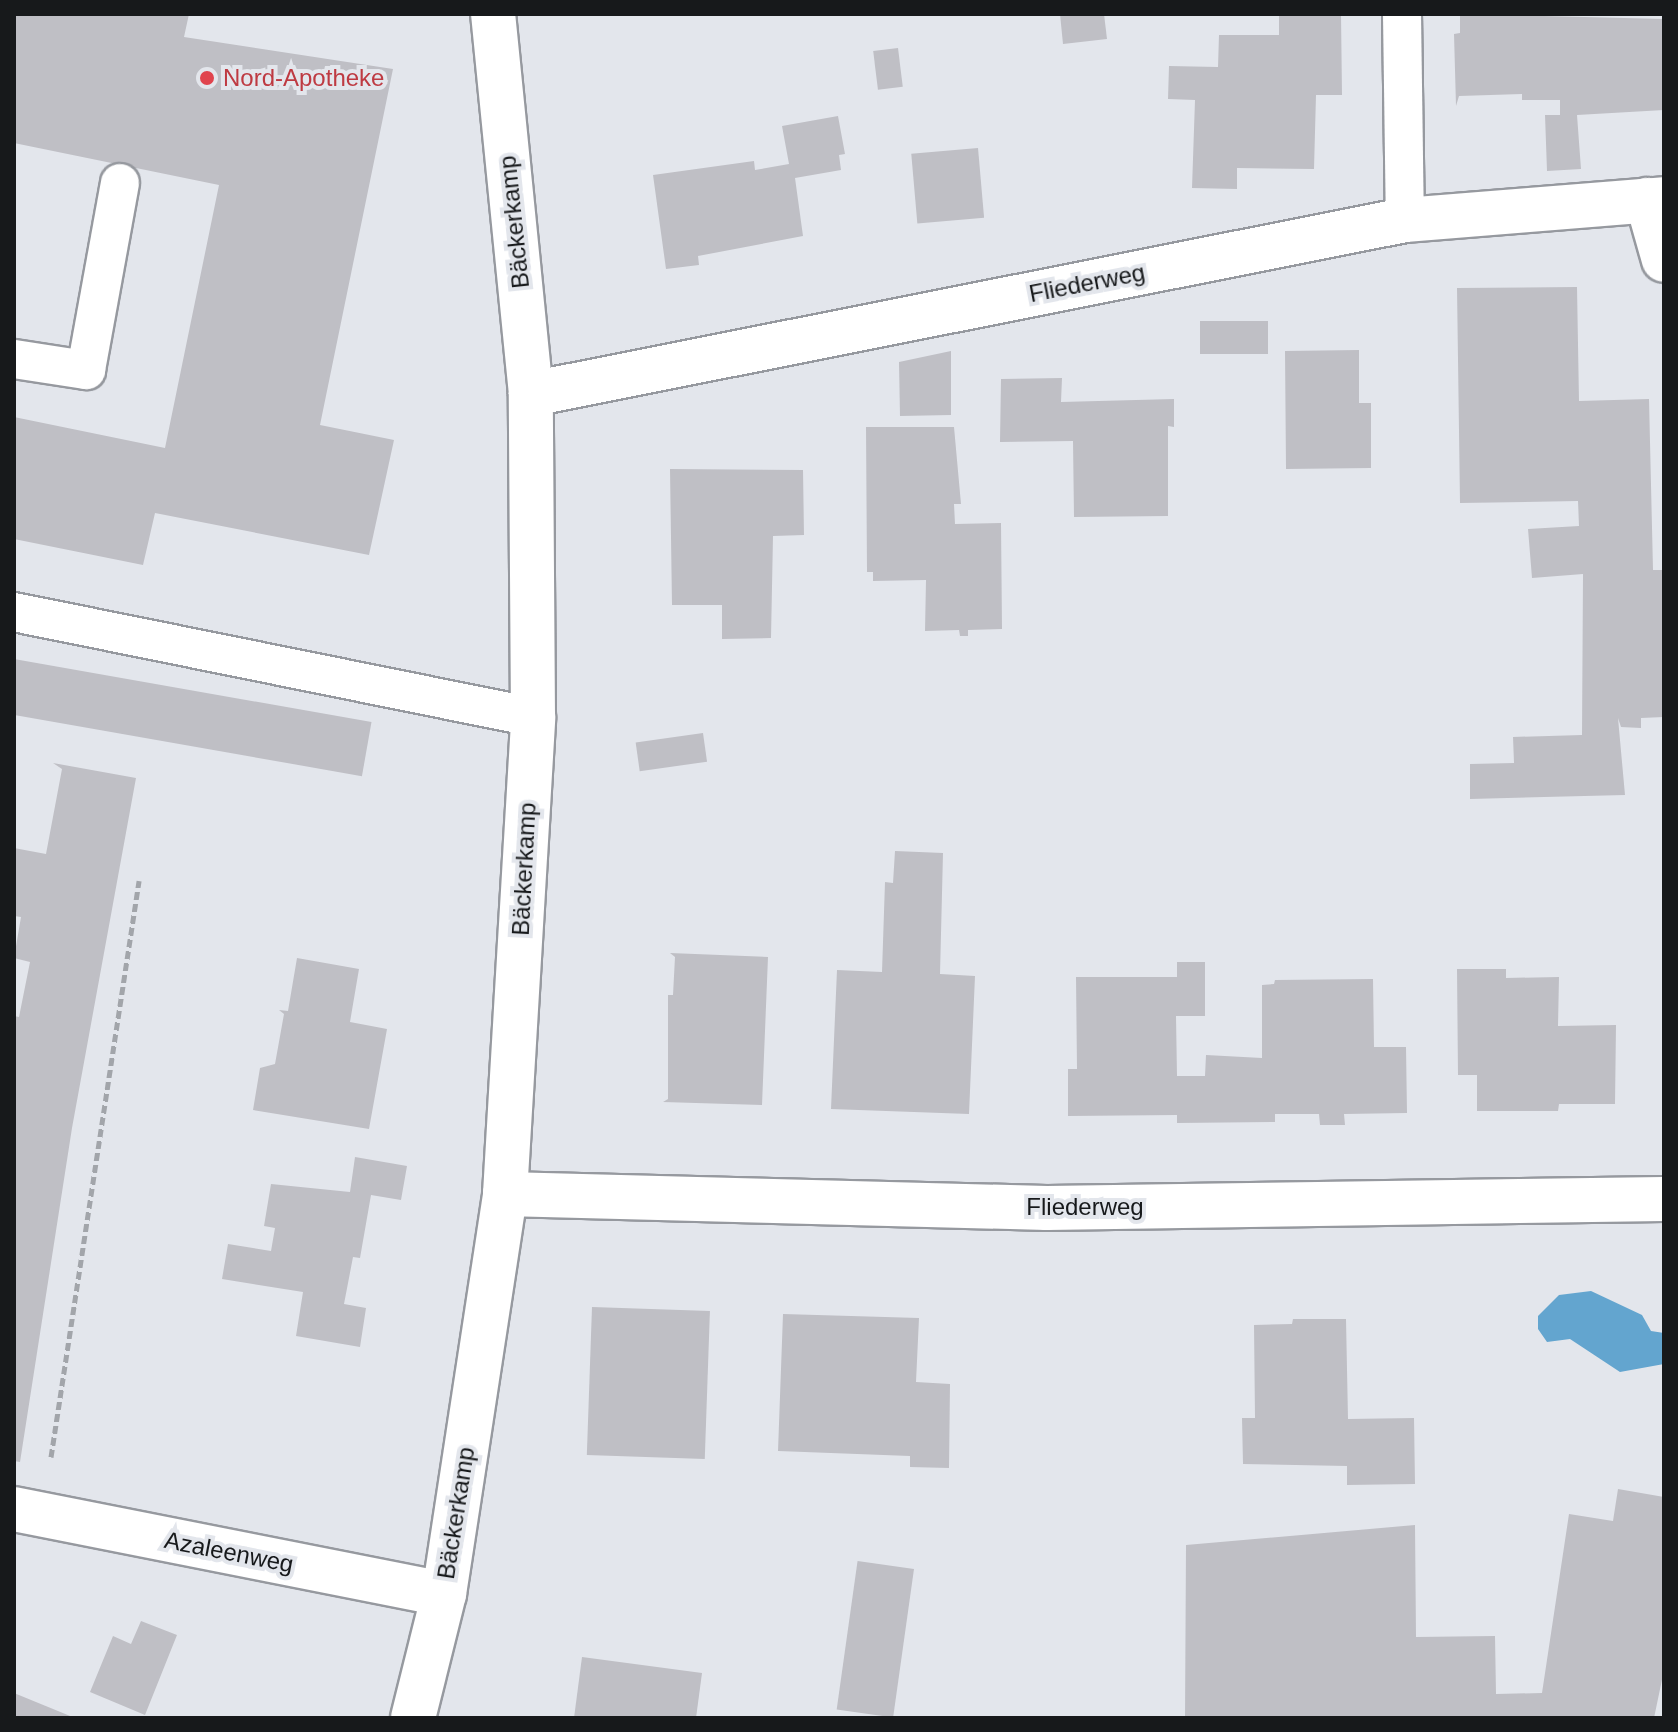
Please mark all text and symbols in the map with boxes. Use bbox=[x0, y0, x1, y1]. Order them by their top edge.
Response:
place label: Nord-Apotheke bbox=[223, 64, 384, 92]
marker: Nord-Apotheke bbox=[198, 69, 216, 87]
street label: Bäckerkamp bbox=[493, 154, 535, 290]
street label: Fliederweg bbox=[1027, 258, 1147, 308]
street label: Bäckerkamp bbox=[506, 802, 542, 936]
street label: Fliederweg bbox=[1026, 1193, 1144, 1221]
street label: Bäckerkamp bbox=[431, 1445, 481, 1581]
street label: Azaleenweg bbox=[162, 1525, 296, 1579]

